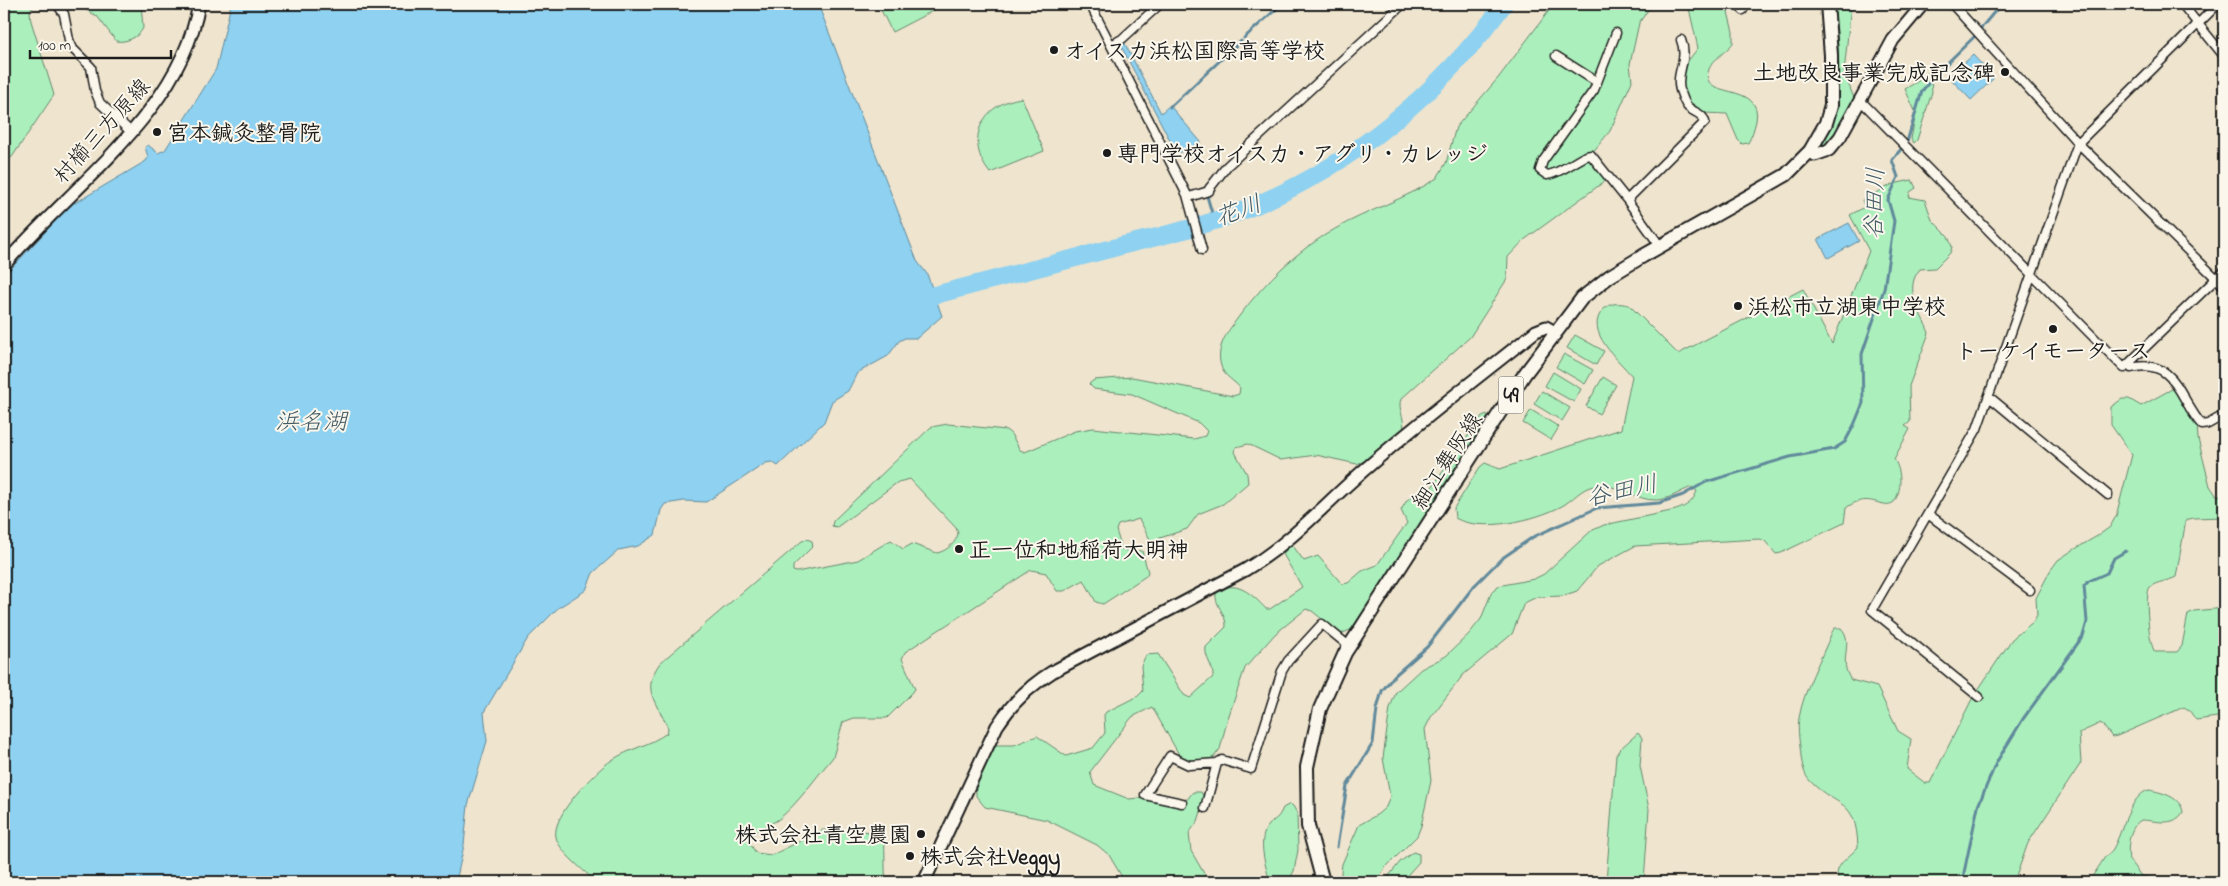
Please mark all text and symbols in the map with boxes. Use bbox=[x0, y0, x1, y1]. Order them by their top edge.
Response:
scale bar bbox=[30, 28, 171, 60]
text: 100 m bbox=[38, 35, 71, 57]
place label: オイスカ浜松国際高等学校 bbox=[1064, 37, 1325, 69]
marker: オイスカ浜松国際高等学校 bbox=[1048, 44, 1060, 56]
place label: 土地改良事業完成記念碑 bbox=[1753, 59, 1995, 91]
marker: 土地改良事業完成記念碑 bbox=[1999, 66, 2011, 78]
street label: 村櫛三方原線 bbox=[47, 72, 159, 192]
place label: 宮本鍼灸整骨院 bbox=[167, 119, 321, 151]
marker: 宮本鍼灸整骨院 bbox=[151, 126, 163, 138]
place label: 専門学校オイスカ・アグリ・カレッジ bbox=[1117, 140, 1487, 172]
marker: 専門学校オイスカ・アグリ・カレッジ bbox=[1101, 147, 1113, 159]
water label: 谷田川 bbox=[1858, 166, 1895, 240]
water label: 花川 bbox=[1210, 188, 1267, 237]
place label: 浜松市立湖東中学校 bbox=[1748, 293, 1946, 325]
marker: 浜松市立湖東中学校 bbox=[1732, 300, 1744, 312]
marker: トーケイモータース bbox=[2047, 323, 2059, 335]
place label: トーケイモータース bbox=[1955, 337, 2151, 369]
road number: 49 bbox=[1498, 376, 1524, 414]
water label: 浜名湖 bbox=[275, 406, 349, 441]
street label: 細江舞阪線 bbox=[1405, 407, 1492, 516]
water label: 谷田川 bbox=[1584, 468, 1661, 517]
place label: 正一位和地稲荷大明神 bbox=[969, 536, 1189, 568]
marker: 正一位和地稲荷大明神 bbox=[953, 543, 965, 555]
place label: 株式会社青空農園 bbox=[735, 821, 911, 853]
marker: 株式会社青空農園 bbox=[915, 828, 927, 840]
place label: 株式会社Veggy bbox=[920, 843, 1060, 876]
marker: 株式会社Veggy bbox=[904, 850, 916, 862]

